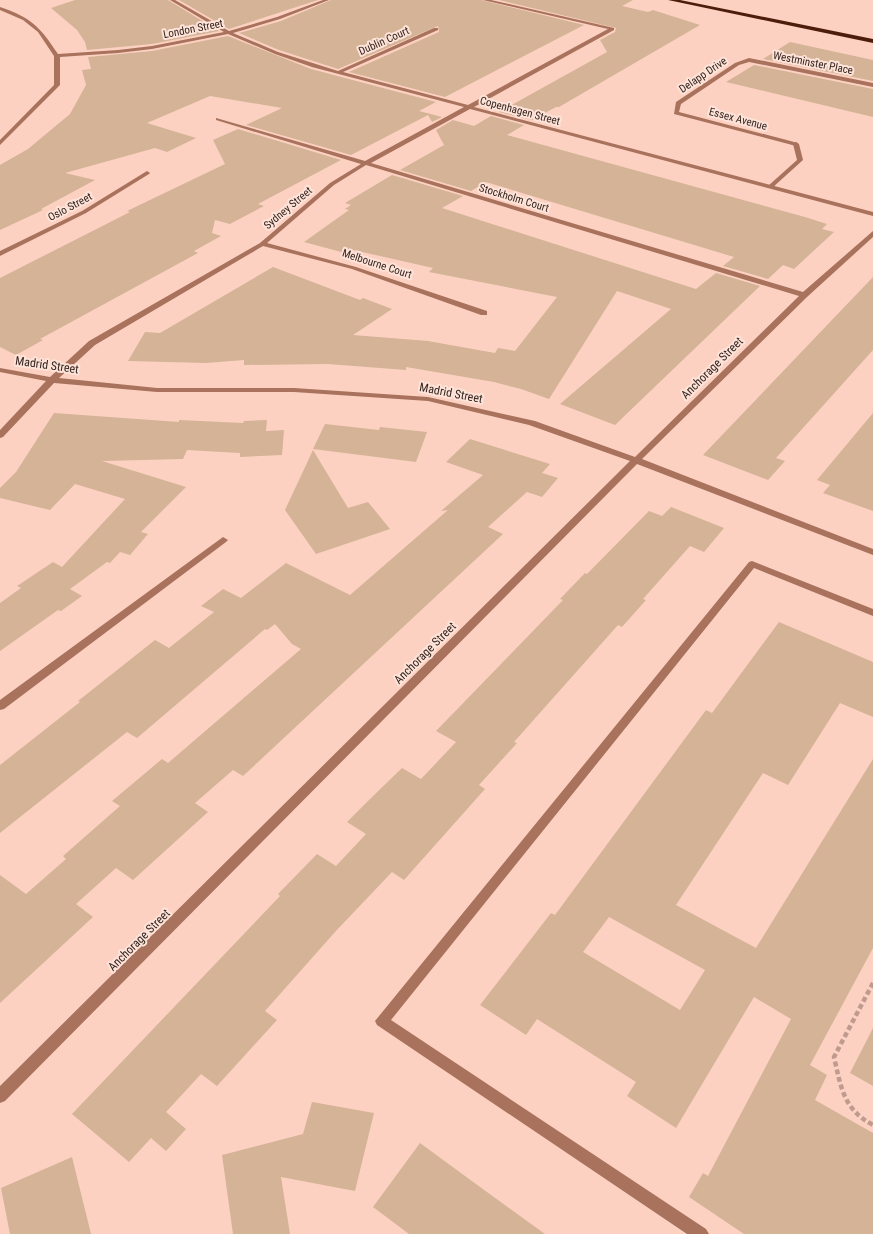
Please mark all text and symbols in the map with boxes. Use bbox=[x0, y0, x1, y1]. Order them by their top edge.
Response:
street label: London Street bbox=[162, 17, 224, 41]
street label: Dublin Court bbox=[357, 24, 411, 58]
street label: Westminster Place bbox=[772, 49, 854, 77]
street label: Delapp Drive bbox=[677, 54, 729, 96]
street label: Copenhagen Street bbox=[478, 94, 562, 128]
street label: Essex Avenue bbox=[707, 105, 769, 133]
street label: Stockholm Court bbox=[477, 181, 551, 215]
street label: Sydney Street bbox=[261, 184, 315, 232]
street label: Oslo Street bbox=[46, 190, 94, 224]
street label: Melbourne Court bbox=[340, 247, 414, 281]
street label: Anchorage Street bbox=[678, 334, 746, 402]
street label: Madrid Street bbox=[14, 354, 80, 376]
street label: Madrid Street bbox=[418, 380, 484, 406]
street label: Anchorage Street bbox=[391, 619, 459, 687]
street label: Anchorage Street bbox=[105, 906, 173, 974]

